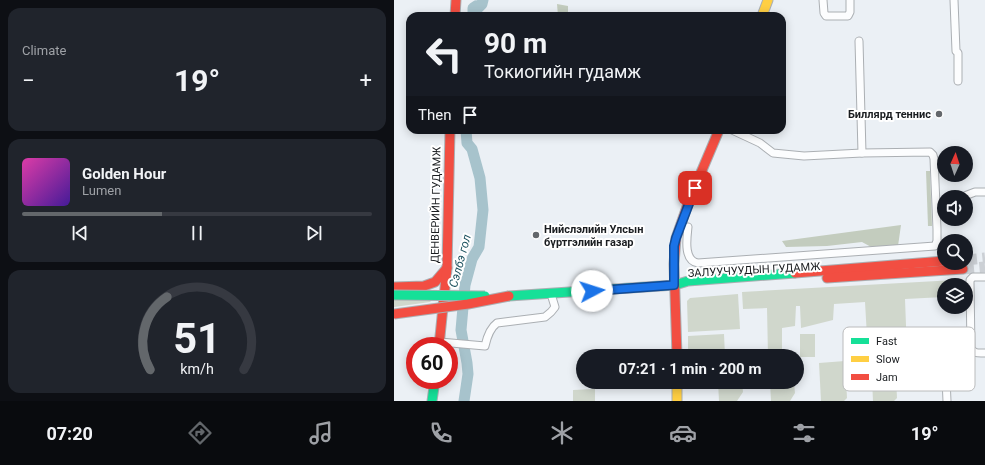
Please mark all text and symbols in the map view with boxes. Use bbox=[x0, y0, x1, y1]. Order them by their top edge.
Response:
text: 90 m bbox=[484, 27, 547, 60]
icon: left bbox=[418, 28, 470, 80]
text: Climate bbox=[22, 43, 66, 58]
text: Токиогийн гудамж bbox=[484, 61, 641, 82]
text: 19° bbox=[174, 63, 220, 98]
text: − bbox=[22, 68, 35, 93]
text: + bbox=[360, 68, 372, 93]
icon: arrive bbox=[459, 104, 481, 126]
text: Then bbox=[418, 106, 451, 124]
place label: Биллярд теннис bbox=[848, 108, 931, 121]
marker: Биллярд теннис bbox=[934, 109, 944, 119]
north arrow bbox=[937, 146, 973, 182]
map controls bbox=[937, 146, 973, 314]
street label: ДЕНВЕРИЙН ГУДАМЖ bbox=[428, 147, 444, 263]
text: Golden Hour bbox=[82, 165, 166, 183]
pin bbox=[678, 171, 712, 205]
icon: arrive bbox=[684, 177, 706, 199]
text: Lumen bbox=[82, 183, 121, 198]
button: sound bbox=[937, 190, 973, 226]
icon: previous bbox=[69, 222, 91, 244]
icon: pause bbox=[186, 222, 208, 244]
icon: next bbox=[303, 222, 325, 244]
place label: Нийслэлийн Улсын бүртгэлийн газар bbox=[544, 223, 643, 249]
marker: Нийслэлийн Улсын бүртгэлийн газар bbox=[531, 230, 541, 240]
water label: Сэлбэ гол bbox=[446, 233, 474, 289]
button: search bbox=[937, 234, 973, 270]
street label: ЗАЛУУЧУУДЫН ГУДАМЖ bbox=[687, 260, 821, 280]
position arrow bbox=[571, 270, 613, 312]
button: layers bbox=[937, 278, 973, 314]
text: 51 bbox=[173, 313, 221, 362]
legend bbox=[843, 327, 975, 391]
text: Fast bbox=[876, 335, 898, 348]
speed limit sign: 60 bbox=[406, 337, 458, 389]
text: Slow bbox=[876, 353, 900, 366]
text: km/h bbox=[180, 360, 214, 376]
text: 07:21 · 1 min · 200 m bbox=[619, 360, 761, 378]
text: Jam bbox=[876, 371, 898, 384]
icon: directions bbox=[186, 419, 214, 447]
icon: music bbox=[307, 419, 335, 447]
icon: phone bbox=[427, 419, 455, 447]
icon: climate bbox=[548, 419, 576, 447]
icon: car bbox=[669, 419, 697, 447]
icon: filters bbox=[790, 419, 818, 447]
text: 07:20 bbox=[46, 423, 93, 444]
text: 19° bbox=[911, 423, 939, 444]

